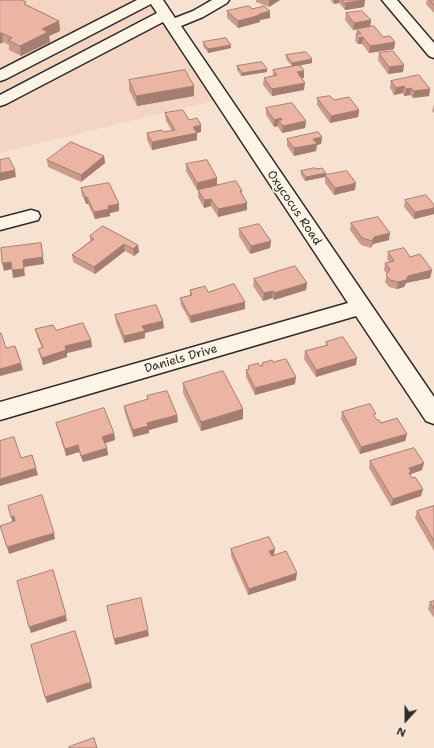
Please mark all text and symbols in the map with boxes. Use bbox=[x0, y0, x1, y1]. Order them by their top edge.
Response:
street label: Oxycocus Road bbox=[264, 168, 324, 248]
street label: Daniels Drive bbox=[143, 342, 219, 376]
north arrow bbox=[386, 700, 426, 740]
text: N bbox=[395, 723, 408, 740]

